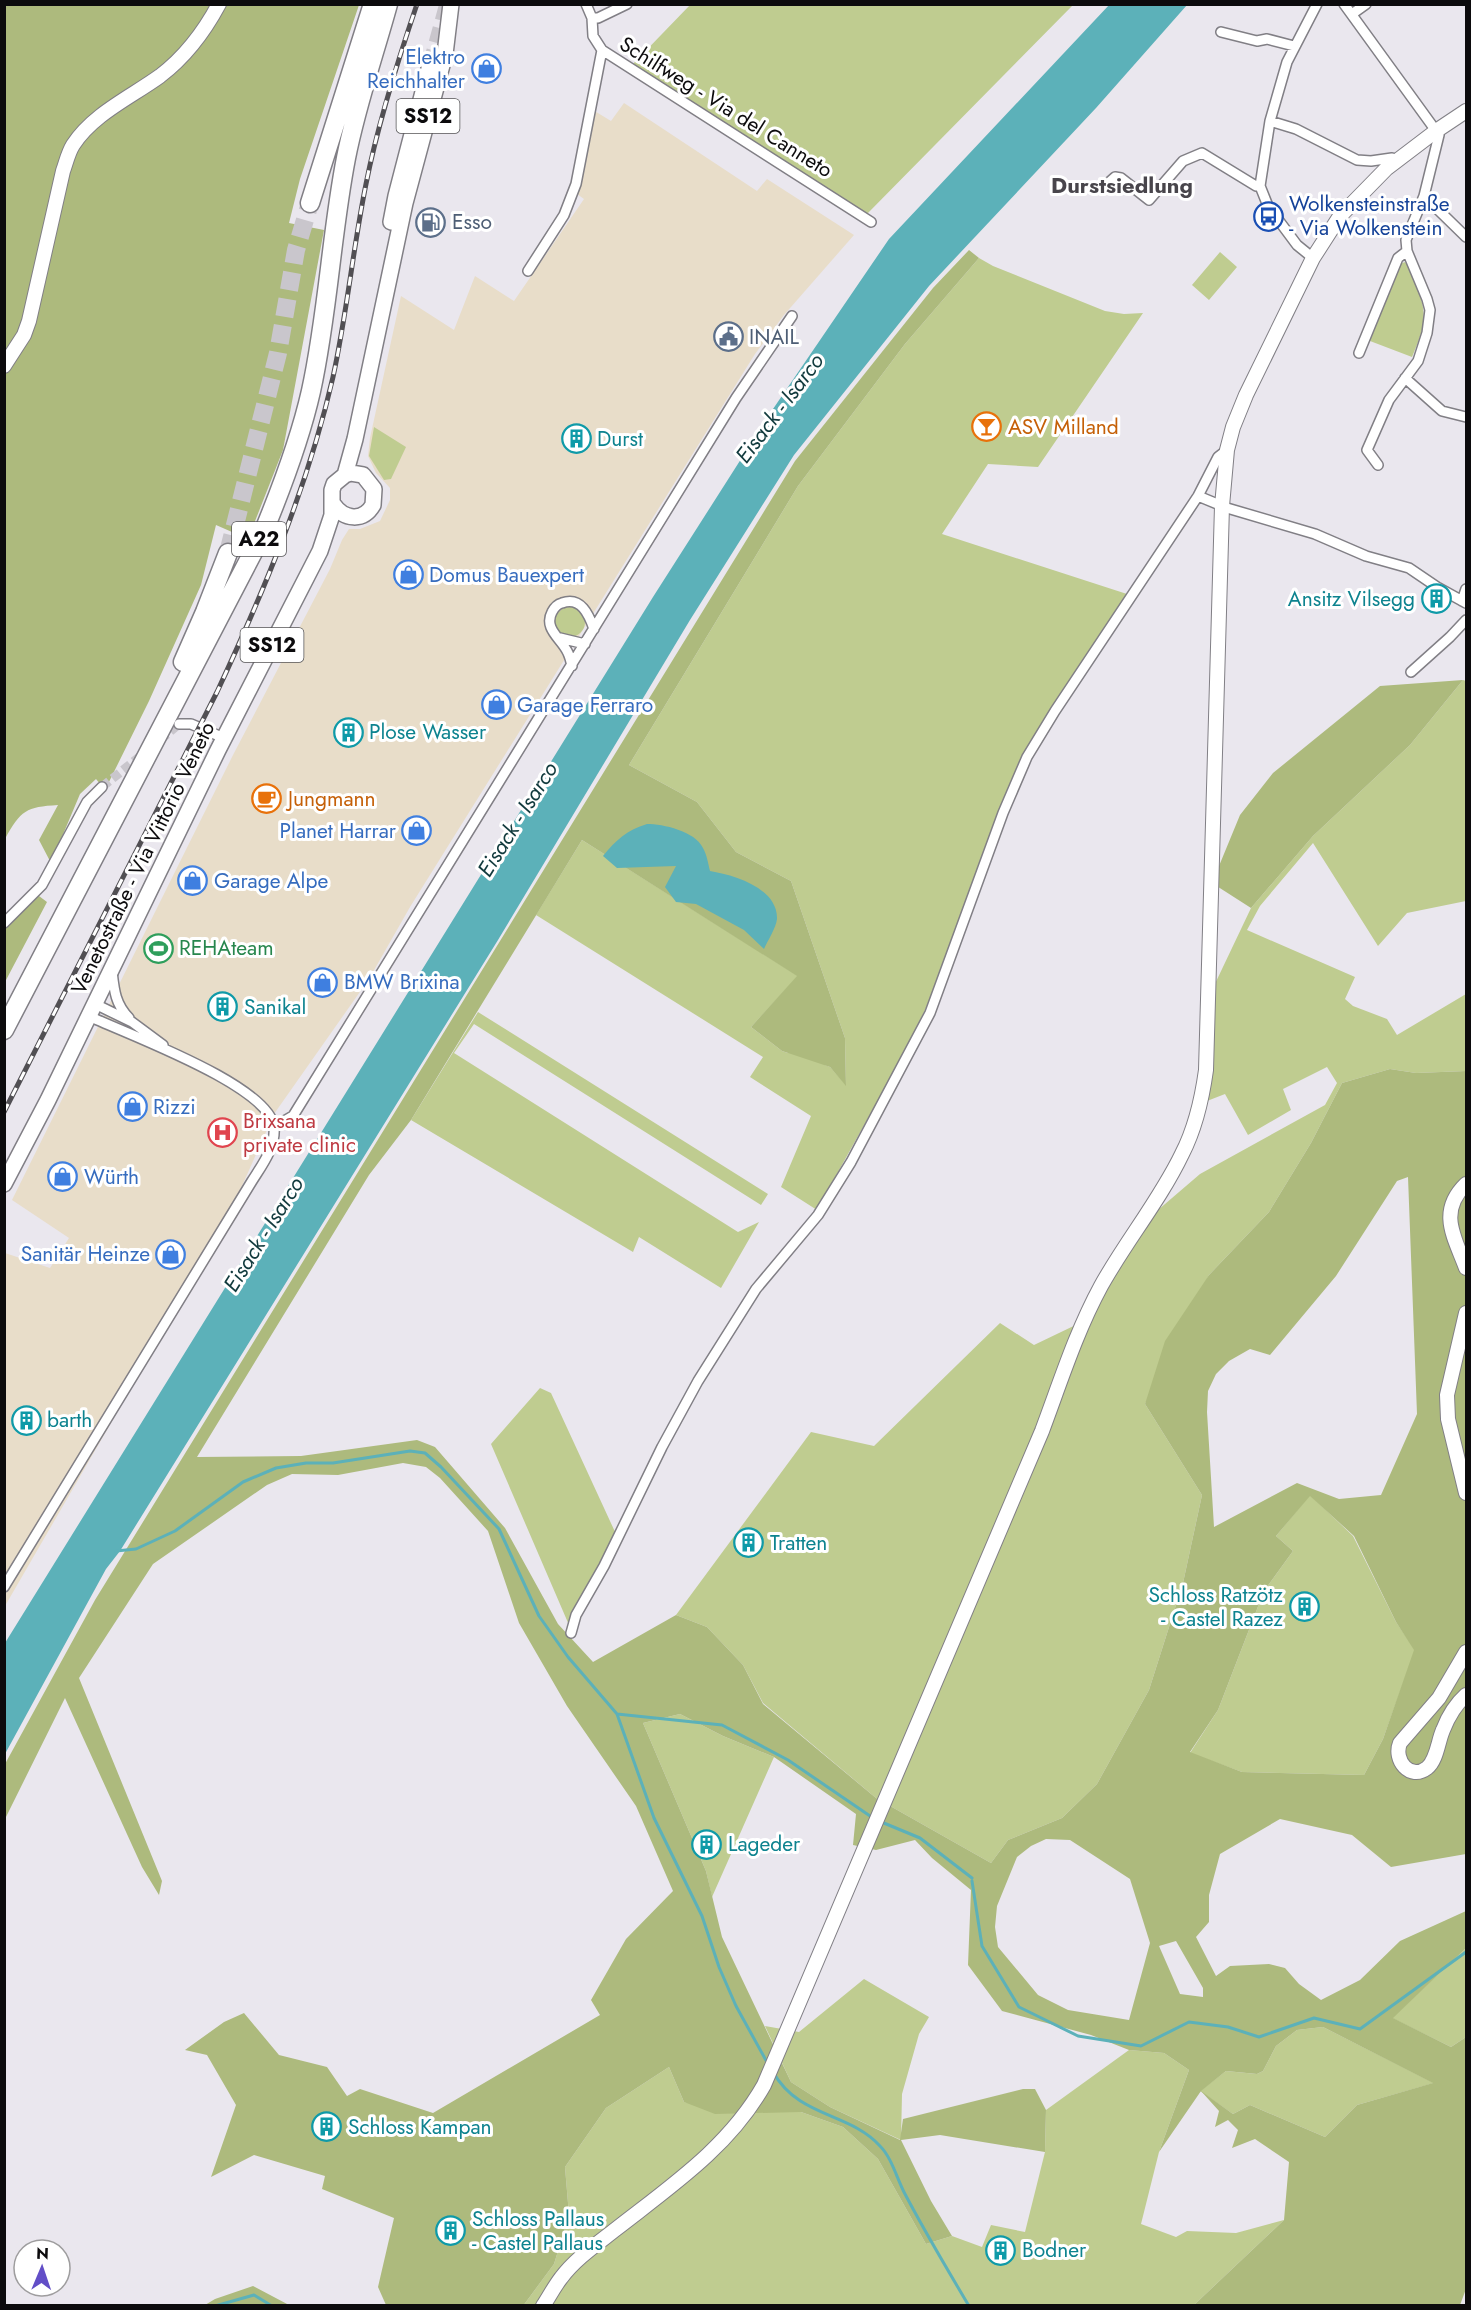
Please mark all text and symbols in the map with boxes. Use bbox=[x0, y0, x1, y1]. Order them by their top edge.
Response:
street label: Schilfweg - Via del Canneto bbox=[614, 29, 838, 185]
place label: Elektro Reichhalter bbox=[367, 42, 466, 96]
shop icon: Elektro Reichhalter bbox=[470, 53, 502, 85]
road number: SS12 bbox=[396, 99, 460, 133]
district label: Durstsiedlung bbox=[1051, 169, 1193, 201]
place label: Wolkensteinstraße - Via Wolkenstein bbox=[1289, 189, 1450, 243]
bus stop icon: Wolkensteinstraße - Via Wolkenstein bbox=[1252, 200, 1284, 232]
fuel station icon: Esso bbox=[415, 206, 447, 238]
place label: Esso bbox=[452, 207, 492, 237]
public building icon: INAIL bbox=[712, 321, 744, 353]
place label: INAIL bbox=[749, 322, 799, 352]
water label: Eisack - Isarco bbox=[727, 346, 831, 470]
bar icon: ASV Milland bbox=[971, 411, 1003, 443]
place label: ASV Milland bbox=[1008, 412, 1119, 442]
building icon: Durst bbox=[560, 423, 592, 455]
place label: Durst bbox=[597, 424, 643, 454]
road number: A22 bbox=[232, 522, 286, 556]
shop icon: Domus Bauexpert bbox=[392, 559, 424, 591]
place label: Domus Bauexpert bbox=[429, 560, 584, 590]
building icon: Ansitz Vilsegg bbox=[1420, 583, 1452, 615]
place label: Ansitz Vilsegg bbox=[1288, 584, 1415, 614]
road number: SS12 bbox=[240, 628, 304, 662]
shop icon: Garage Ferraro bbox=[480, 689, 512, 721]
place label: Garage Ferraro bbox=[517, 690, 653, 720]
building icon: Plose Wasser bbox=[332, 716, 364, 748]
street label: Venetostraße - Via Vittorio Veneto bbox=[64, 717, 222, 999]
place label: Plose Wasser bbox=[369, 717, 487, 747]
water label: Eisack - Isarco bbox=[469, 755, 565, 883]
cafe icon: Jungmann bbox=[251, 783, 283, 815]
place label: Jungmann bbox=[285, 784, 376, 814]
shop icon: Planet Harrar bbox=[401, 815, 433, 847]
place label: Planet Harrar bbox=[280, 816, 397, 846]
shop icon: Garage Alpe bbox=[177, 865, 209, 897]
place label: Garage Alpe bbox=[214, 866, 328, 896]
sports icon: REHAteam bbox=[142, 932, 174, 964]
place label: REHAteam bbox=[179, 933, 274, 963]
shop icon: BMW Brixina bbox=[307, 966, 339, 998]
place label: BMW Brixina bbox=[344, 967, 460, 997]
building icon: Sanikal bbox=[207, 991, 239, 1023]
place label: Sanikal bbox=[244, 992, 306, 1022]
shop icon: Rizzi bbox=[116, 1091, 148, 1123]
place label: Rizzi bbox=[153, 1092, 196, 1122]
place label: Brixsana private clinic bbox=[243, 1106, 356, 1160]
hospital icon: Brixsana private clinic bbox=[206, 1117, 238, 1149]
shop icon: Würth bbox=[47, 1161, 79, 1193]
place label: Würth bbox=[84, 1162, 139, 1192]
water label: Eisack - Isarco bbox=[215, 1170, 311, 1298]
shop icon: Sanitär Heinze bbox=[155, 1238, 187, 1270]
place label: Sanitär Heinze bbox=[21, 1239, 150, 1269]
building icon: barth bbox=[10, 1404, 42, 1436]
place label: barth bbox=[47, 1405, 92, 1435]
building icon: Tratten bbox=[733, 1527, 765, 1559]
place label: Tratten bbox=[770, 1528, 827, 1558]
place label: Schloss Ratzötz - Castel Razez bbox=[1148, 1580, 1283, 1634]
building icon: Schloss Ratzötz - Castel Razez bbox=[1288, 1591, 1320, 1623]
building icon: Lageder bbox=[691, 1828, 723, 1860]
place label: Lageder bbox=[728, 1829, 801, 1859]
building icon: Schloss Kampan bbox=[311, 2111, 343, 2143]
place label: Schloss Kampan bbox=[348, 2112, 492, 2142]
place label: Schloss Pallaus - Castel Pallaus bbox=[472, 2204, 604, 2258]
building icon: Schloss Pallaus - Castel Pallaus bbox=[435, 2215, 467, 2247]
building icon: Bodner bbox=[985, 2234, 1017, 2266]
place label: Bodner bbox=[1022, 2235, 1087, 2265]
north arrow bbox=[12, 2238, 72, 2298]
text: N bbox=[36, 2242, 49, 2265]

